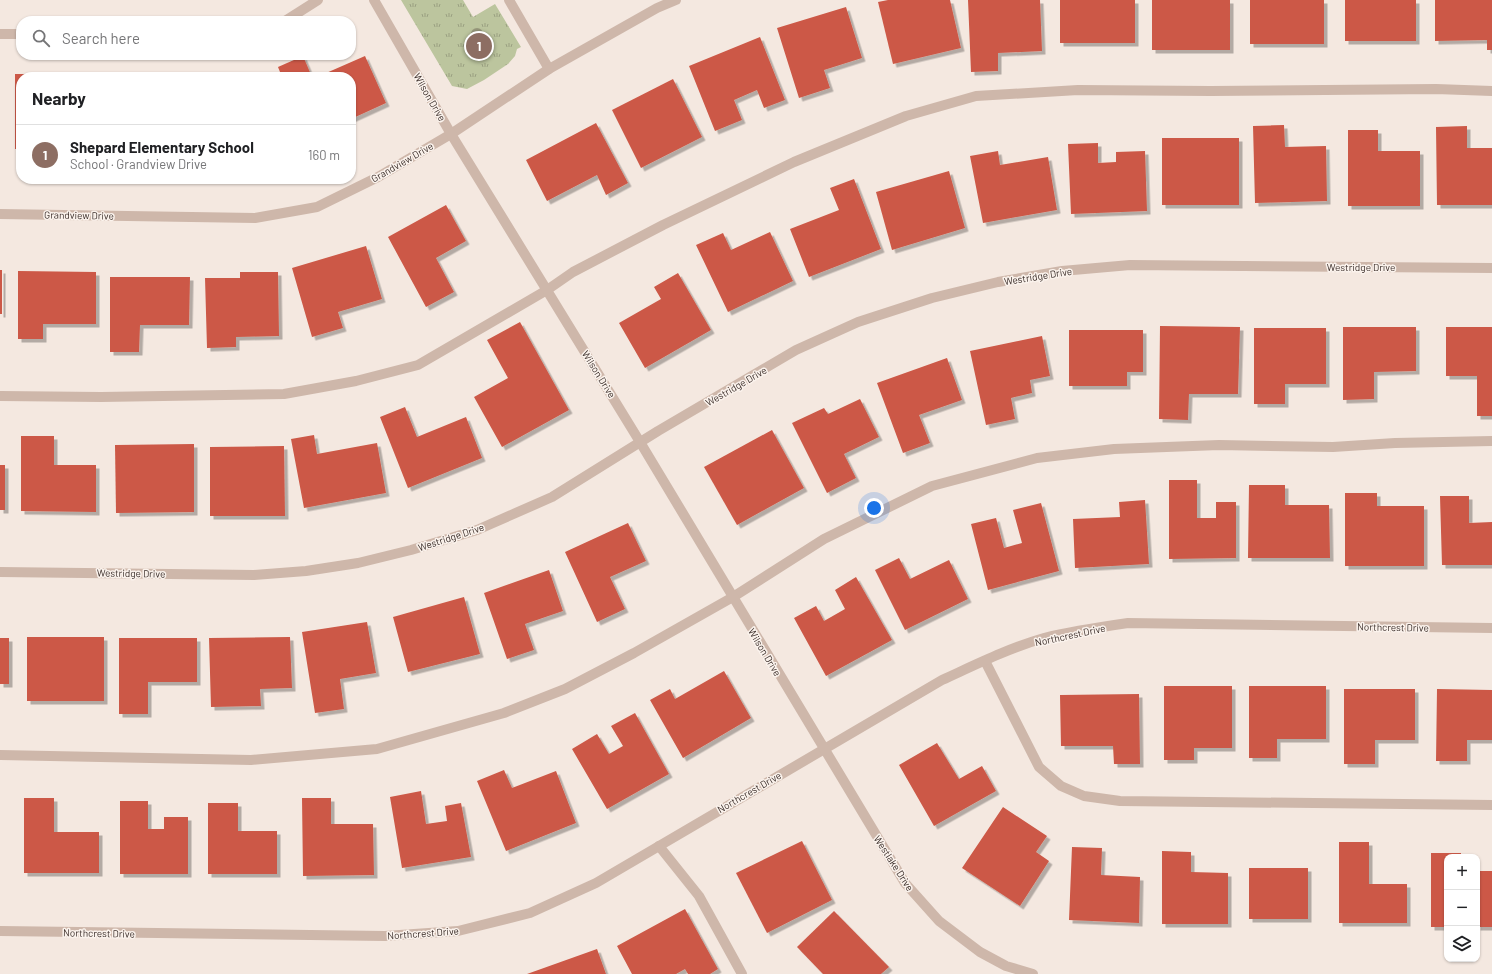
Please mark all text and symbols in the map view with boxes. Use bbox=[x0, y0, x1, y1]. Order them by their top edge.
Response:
search box bbox=[16, 16, 356, 60]
icon: search bbox=[30, 27, 52, 49]
text: Search here bbox=[62, 29, 140, 47]
pin: 1 bbox=[466, 31, 492, 61]
street label: Wilson Drive bbox=[411, 71, 449, 123]
text: Nearby bbox=[32, 88, 86, 108]
text: Shepard Elementary School bbox=[70, 138, 254, 156]
street label: Grandview Drive bbox=[369, 139, 435, 185]
text: 1 bbox=[43, 147, 47, 163]
text: 160 m bbox=[308, 147, 340, 163]
text: School · Grandview Drive bbox=[70, 156, 207, 172]
street label: Grandview Drive bbox=[44, 208, 114, 222]
street label: Westridge Drive bbox=[1327, 261, 1395, 273]
street label: Westridge Drive bbox=[1003, 265, 1073, 287]
street label: Wilson Drive bbox=[580, 348, 618, 400]
street label: Westridge Drive bbox=[703, 364, 769, 408]
your location bbox=[864, 498, 884, 518]
street label: Westridge Drive bbox=[417, 521, 485, 553]
street label: Westridge Drive bbox=[97, 566, 165, 580]
street label: Northcrest Drive bbox=[1357, 620, 1429, 634]
street label: Northcrest Drive bbox=[1034, 622, 1106, 648]
street label: Wilson Drive bbox=[746, 626, 784, 678]
street label: Northcrest Drive bbox=[715, 769, 783, 815]
street label: Westlake Drive bbox=[872, 833, 916, 893]
map controls bbox=[1444, 854, 1480, 962]
button: + bbox=[1444, 854, 1480, 890]
button: − bbox=[1444, 890, 1480, 926]
street label: Northcrest Drive bbox=[387, 925, 459, 941]
street label: Northcrest Drive bbox=[63, 926, 135, 940]
button: layers bbox=[1444, 926, 1480, 962]

